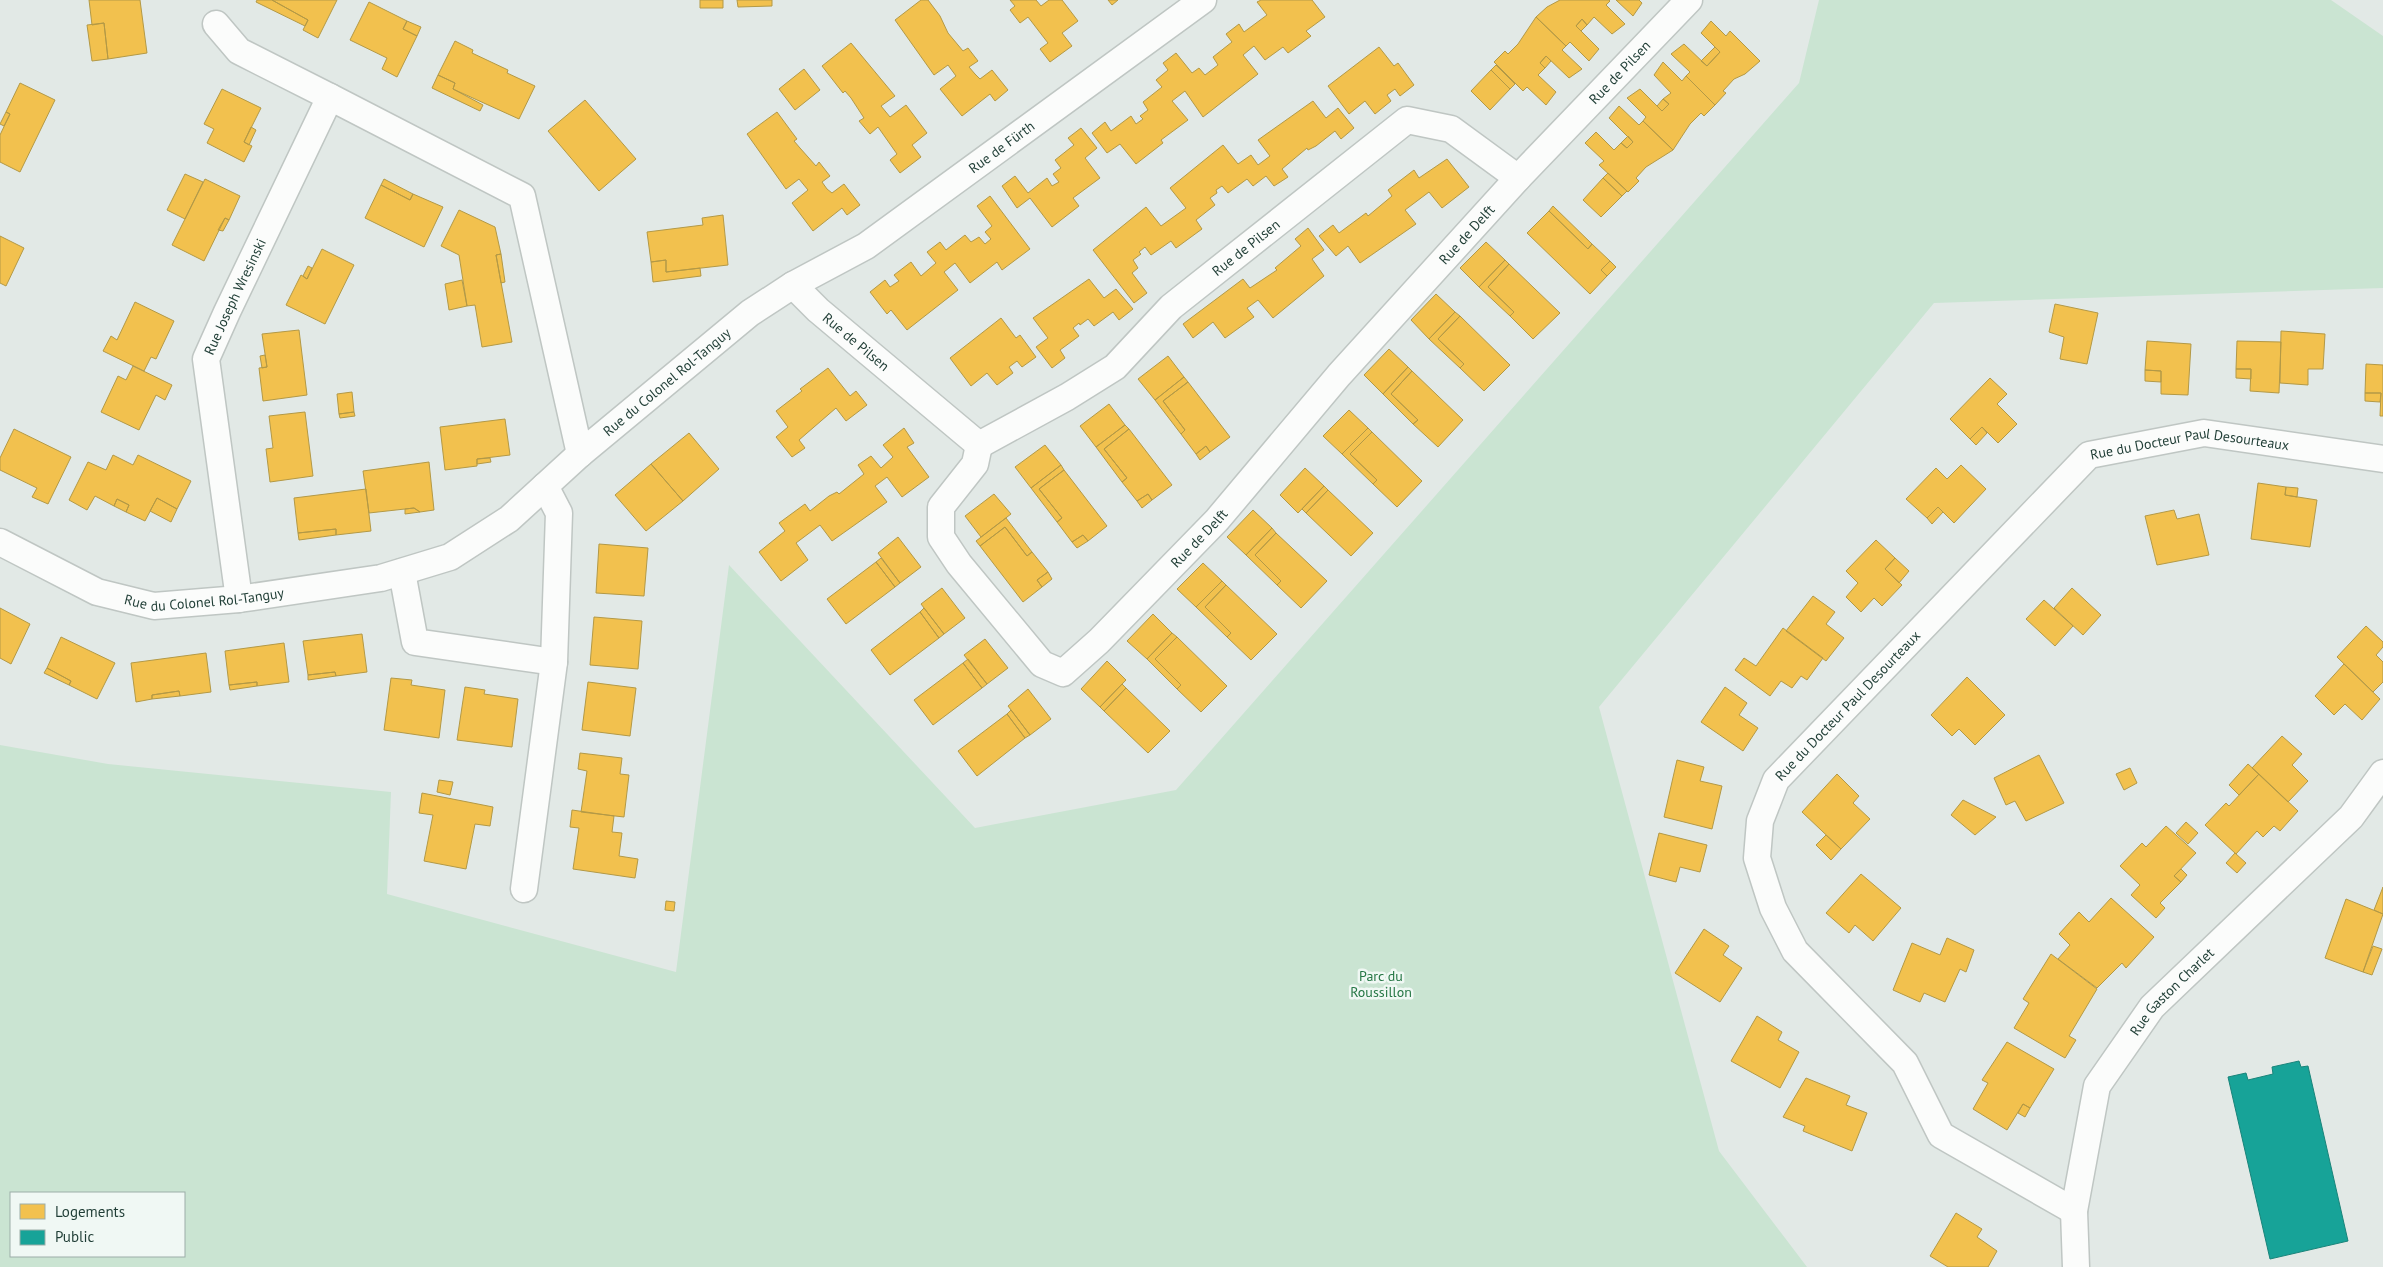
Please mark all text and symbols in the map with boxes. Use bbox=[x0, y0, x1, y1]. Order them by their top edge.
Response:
street label: Rue de Pilsen bbox=[1585, 37, 1654, 108]
street label: Rue de Fürth bbox=[965, 117, 1038, 177]
street label: Rue de Delft bbox=[1435, 201, 1499, 268]
street label: Rue de Pilsen bbox=[1208, 215, 1283, 280]
street label: Rue Joseph Wresinski bbox=[200, 235, 270, 358]
street label: Rue de Pilsen bbox=[819, 309, 893, 375]
street label: Rue du Colonel Rol-Tanguy bbox=[599, 324, 735, 440]
street label: Rue du Docteur Paul Desourteaux bbox=[2089, 424, 2290, 464]
street label: Rue de Delft bbox=[1167, 505, 1231, 571]
street label: Rue du Colonel Rol-Tanguy bbox=[123, 583, 285, 615]
street label: Rue du Docteur Paul Desourteaux bbox=[1771, 627, 1924, 784]
street label: Rue Gaston Charlet bbox=[2126, 944, 2218, 1039]
park label: Parc du Roussillon bbox=[1350, 967, 1412, 1001]
legend bbox=[10, 1192, 185, 1257]
text: Logements bbox=[55, 1202, 125, 1221]
text: Public bbox=[55, 1227, 94, 1246]

